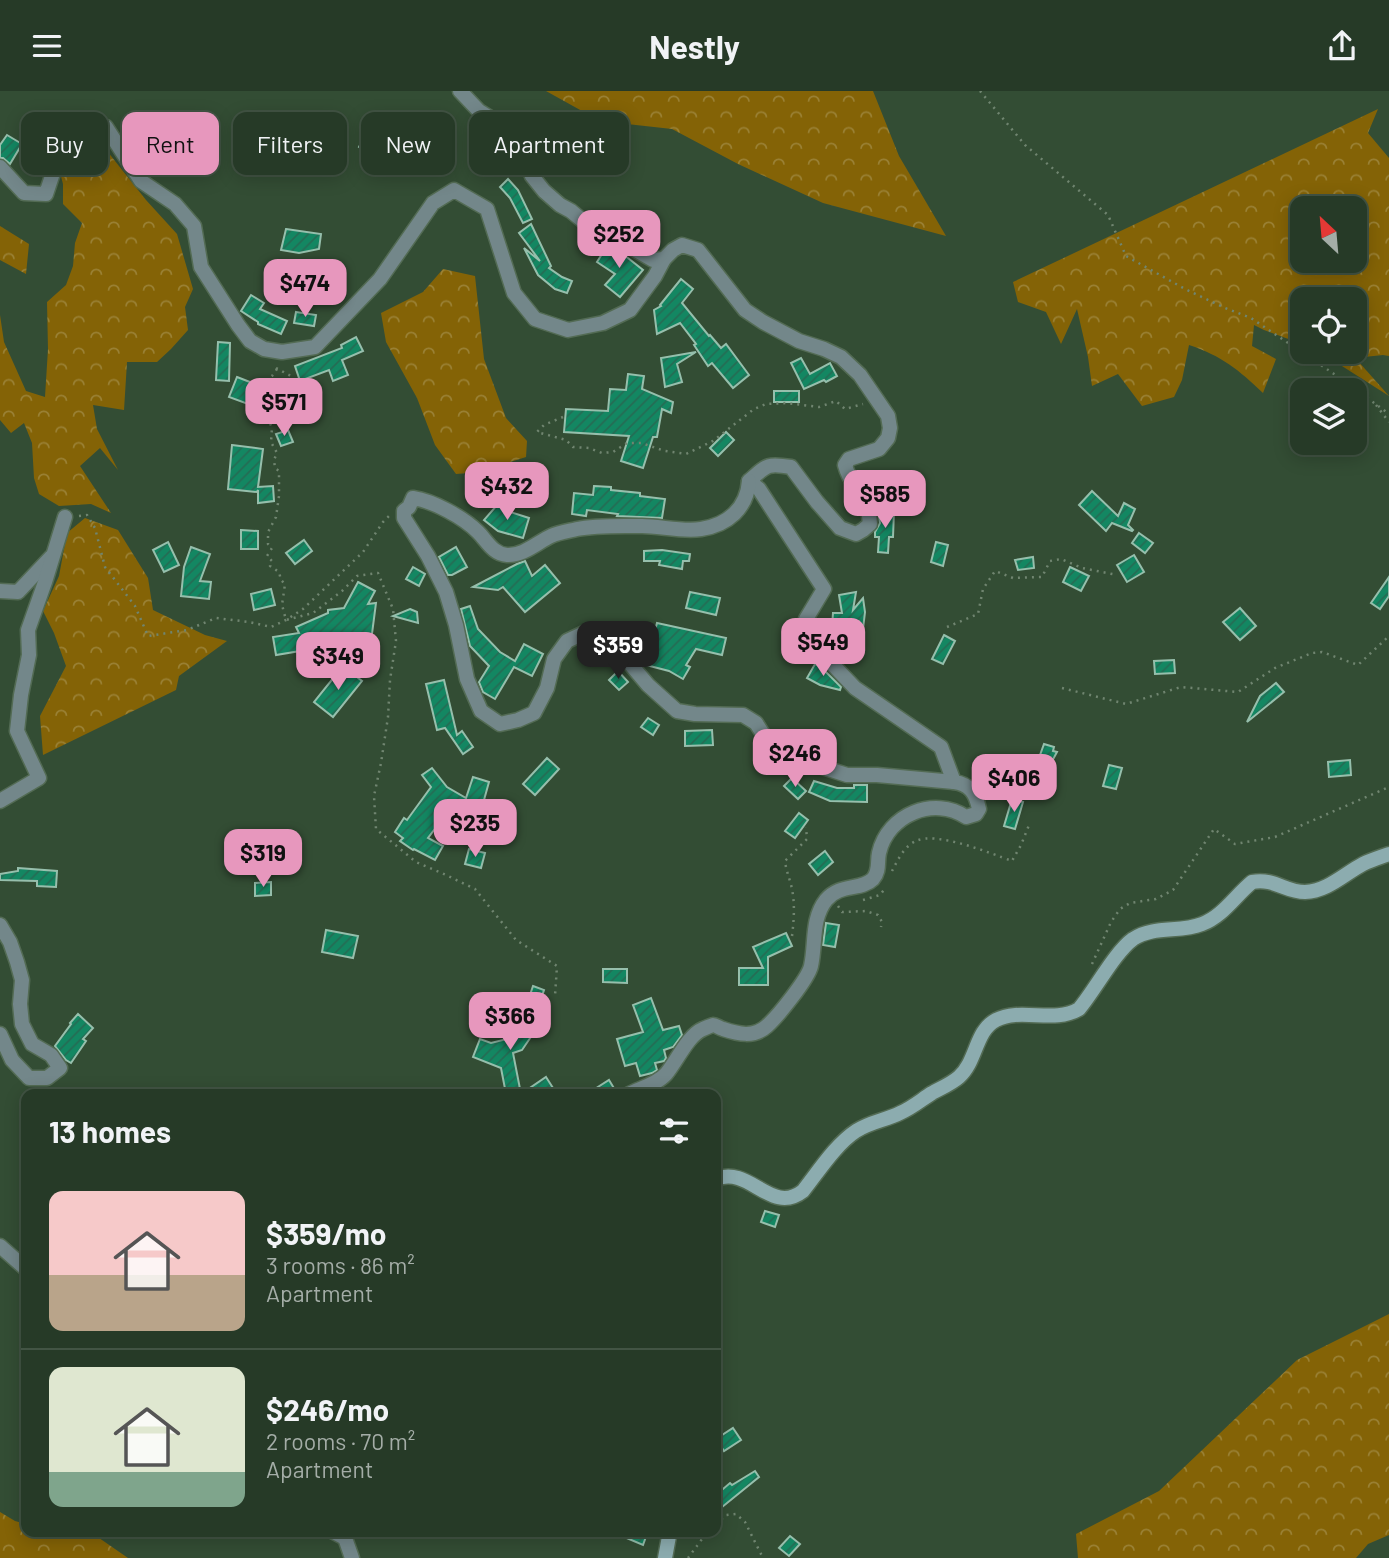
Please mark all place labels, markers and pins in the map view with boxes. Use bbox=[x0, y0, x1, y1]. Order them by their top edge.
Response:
pin: $252 bbox=[578, 211, 660, 270]
pin: $474 bbox=[264, 259, 346, 319]
pin: $571 bbox=[243, 379, 325, 438]
pin: $432 bbox=[466, 463, 548, 522]
pin: $585 bbox=[844, 471, 926, 530]
pin: $549 bbox=[782, 619, 864, 678]
pin: $359 bbox=[577, 621, 659, 681]
pin: $349 bbox=[297, 633, 379, 692]
pin: $246 bbox=[754, 729, 836, 789]
pin: $406 bbox=[973, 755, 1055, 814]
pin: $235 bbox=[434, 799, 516, 859]
pin: $319 bbox=[222, 829, 304, 889]
pin: $366 bbox=[469, 993, 551, 1052]

